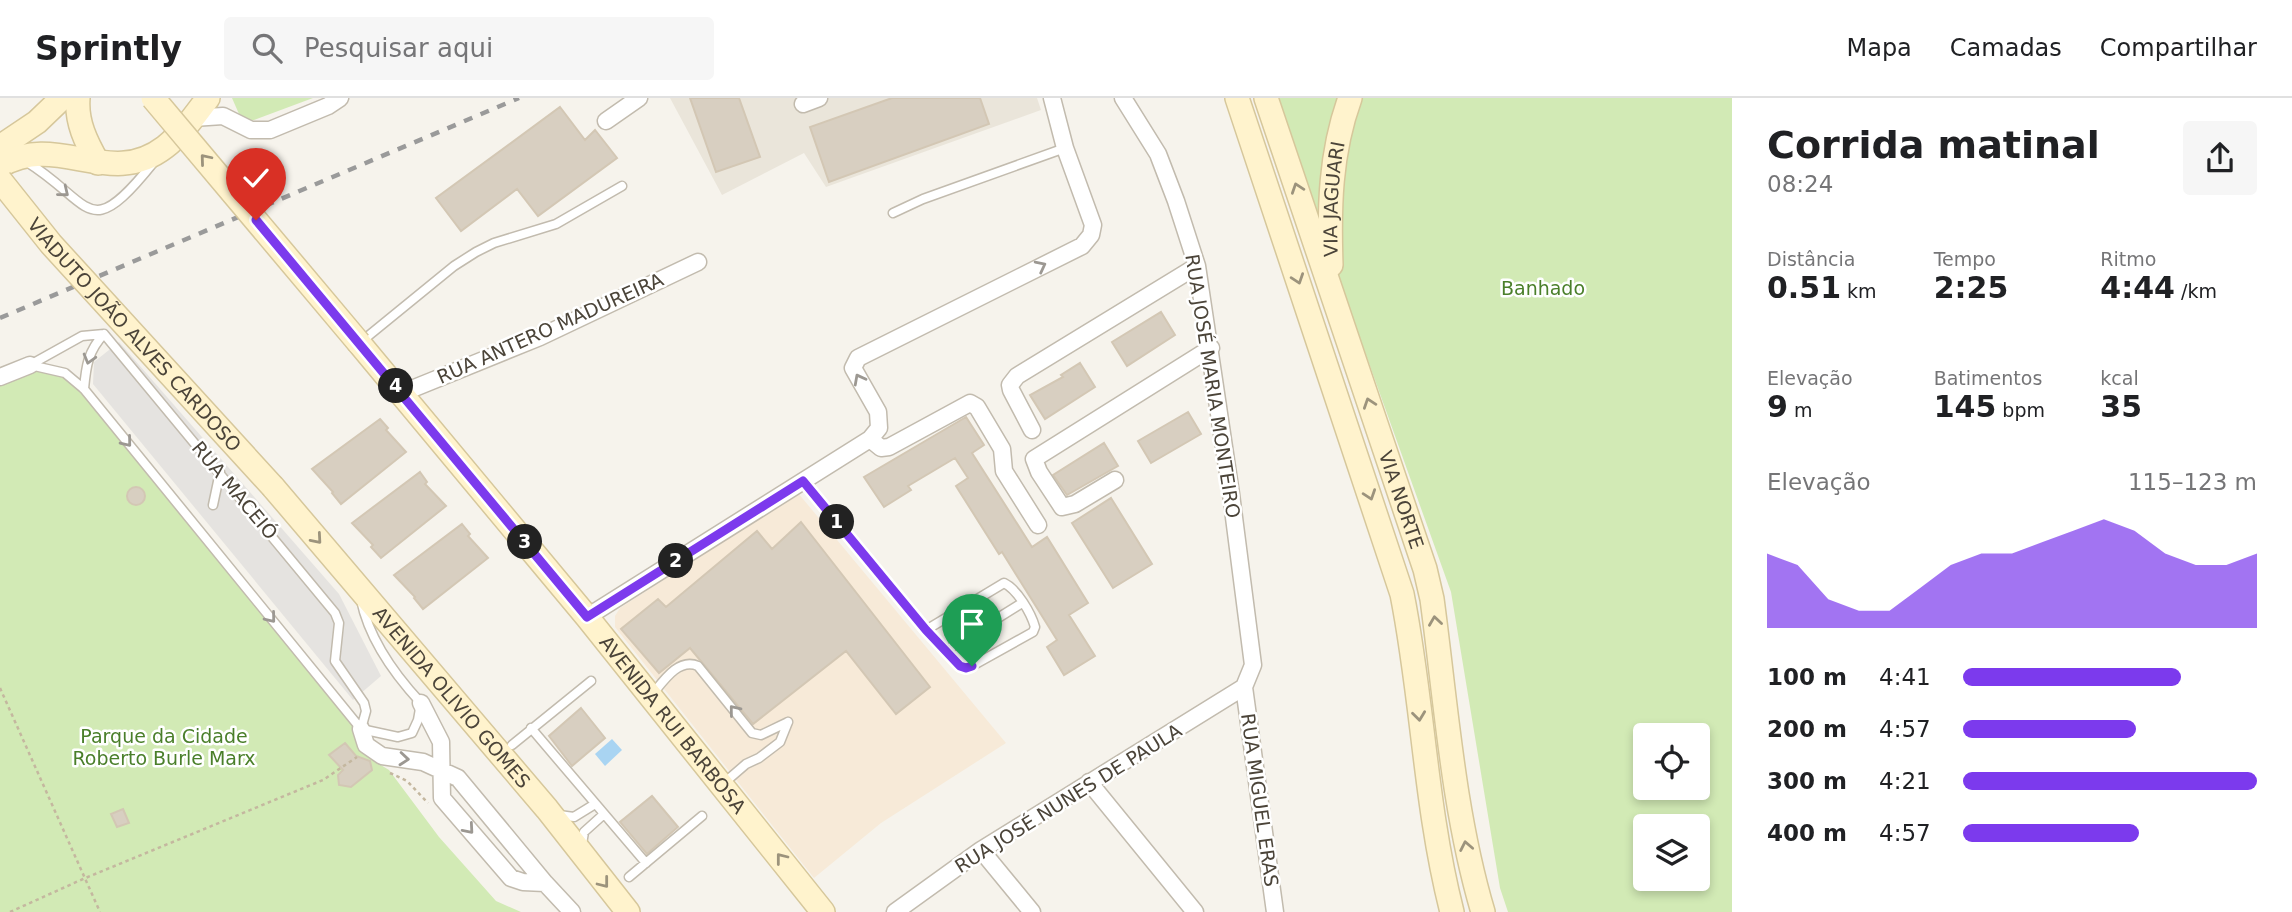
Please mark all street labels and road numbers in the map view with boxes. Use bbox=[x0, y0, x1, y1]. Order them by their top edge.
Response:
street label: VIA JAGUARI bbox=[1319, 139, 1349, 257]
street label: VIADUTO JOÃO ALVES CARDOSO bbox=[23, 213, 246, 456]
street label: RUA JOSÉ MARIA MONTEIRO bbox=[1181, 252, 1245, 520]
street label: RUA ANTERO MADUREIRA bbox=[433, 268, 667, 388]
street label: RUA MACEIÓ bbox=[188, 436, 283, 543]
street label: VIA NORTE bbox=[1375, 448, 1428, 552]
street label: AVENIDA OLIVIO GOMES bbox=[369, 602, 535, 792]
street label: AVENIDA RUI BARBOSA bbox=[595, 631, 751, 818]
street label: RUA MIGUEL ERAS bbox=[1237, 712, 1283, 888]
street label: RUA JOSÉ NUNES DE PAULA bbox=[951, 719, 1185, 877]

